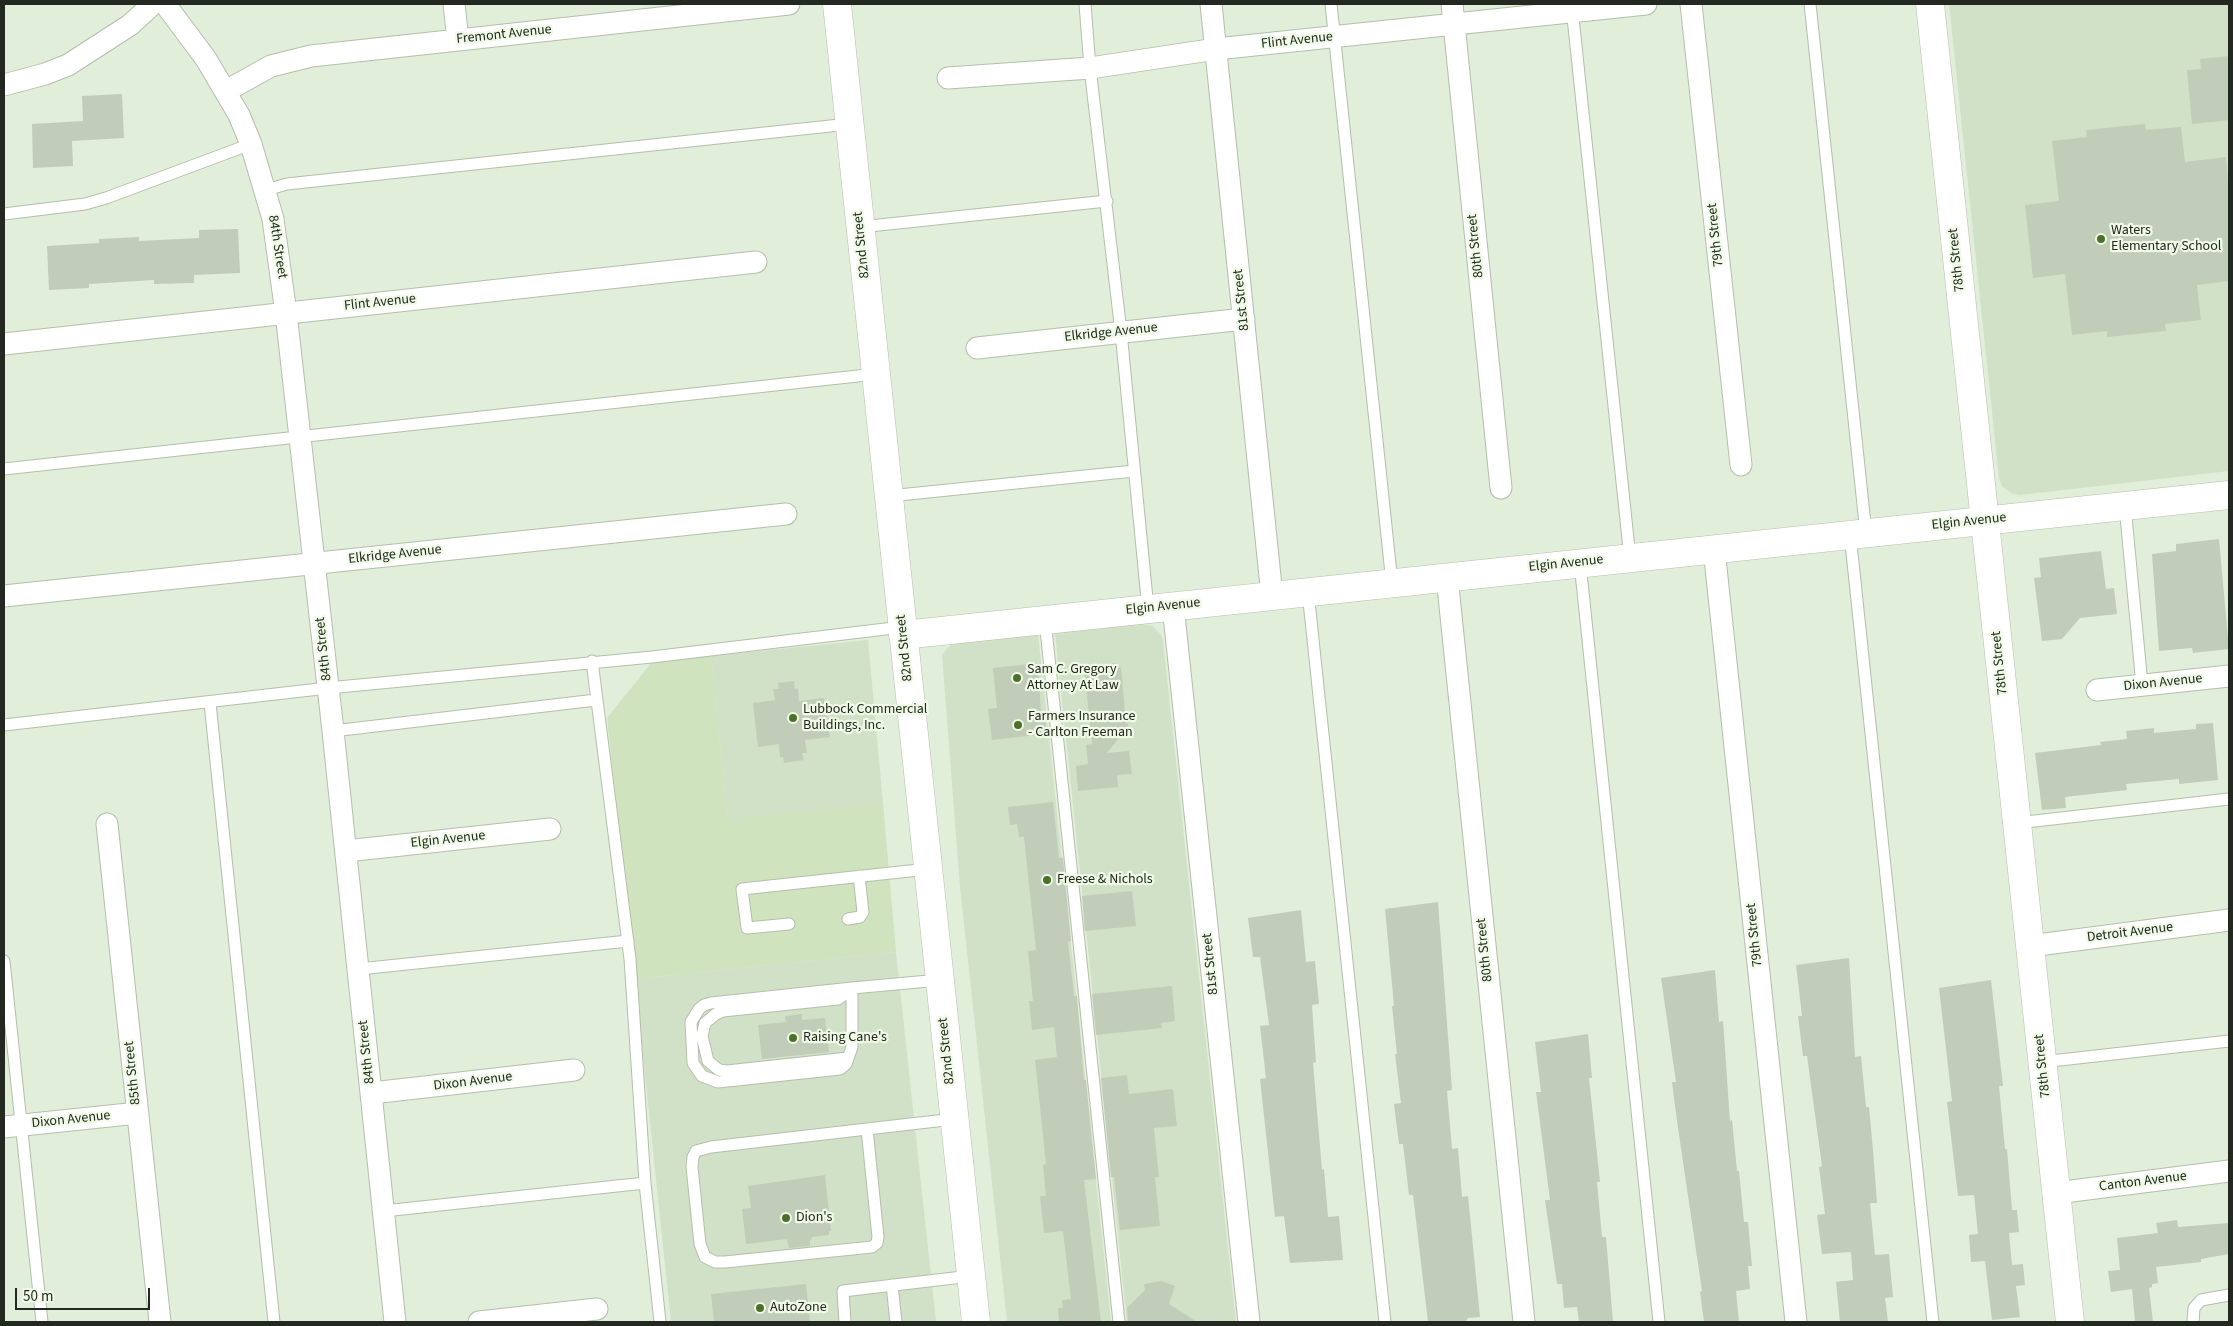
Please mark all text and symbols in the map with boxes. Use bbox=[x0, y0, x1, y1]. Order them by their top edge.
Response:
street label: Fremont Avenue bbox=[455, 22, 553, 48]
street label: Flint Avenue bbox=[1260, 29, 1334, 53]
street label: 79th Street bbox=[1704, 202, 1728, 268]
street label: 82nd Street bbox=[850, 211, 874, 279]
street label: 80th Street bbox=[1464, 213, 1488, 279]
street label: 84th Street bbox=[264, 214, 290, 280]
place label: Waters Elementary School bbox=[2111, 223, 2221, 256]
street label: 78th Street bbox=[1945, 227, 1969, 293]
marker: Waters Elementary School bbox=[2095, 233, 2107, 245]
street label: 81st Street bbox=[1230, 268, 1254, 332]
street label: Flint Avenue bbox=[343, 291, 417, 315]
street label: Elkridge Avenue bbox=[1064, 320, 1158, 346]
street label: Elgin Avenue bbox=[1931, 510, 2007, 534]
street label: Elkridge Avenue bbox=[348, 542, 442, 568]
street label: Elgin Avenue bbox=[1528, 552, 1604, 576]
street label: Elgin Avenue bbox=[1125, 595, 1201, 619]
street label: 82nd Street bbox=[893, 614, 917, 682]
street label: 84th Street bbox=[312, 616, 336, 682]
street label: 78th Street bbox=[1988, 630, 2012, 696]
place label: Sam C. Gregory Attorney At Law bbox=[1027, 662, 1119, 694]
street label: Dixon Avenue bbox=[2123, 671, 2203, 695]
marker: Sam C. Gregory Attorney At Law bbox=[1011, 672, 1023, 684]
place label: Lubbock Commercial Buildings, Inc. bbox=[803, 702, 927, 734]
place label: Farmers Insurance - Carlton Freeman bbox=[1028, 709, 1135, 742]
marker: Lubbock Commercial Buildings, Inc. bbox=[787, 712, 799, 724]
marker: Farmers Insurance - Carlton Freeman bbox=[1012, 719, 1024, 731]
street label: Elgin Avenue bbox=[410, 828, 486, 852]
place label: Freese & Nichols bbox=[1057, 872, 1153, 888]
marker: Freese & Nichols bbox=[1041, 874, 1053, 886]
street label: 79th Street bbox=[1743, 902, 1767, 968]
street label: 80th Street bbox=[1473, 917, 1497, 983]
street label: Detroit Avenue bbox=[2086, 919, 2174, 947]
street label: 81st Street bbox=[1199, 932, 1223, 996]
street label: 82nd Street bbox=[935, 1017, 959, 1085]
street label: 84th Street bbox=[355, 1019, 379, 1085]
place label: Raising Cane's bbox=[803, 1030, 887, 1046]
marker: Raising Cane's bbox=[787, 1032, 799, 1044]
street label: 78th Street bbox=[2031, 1033, 2055, 1099]
street label: 85th Street bbox=[121, 1040, 145, 1106]
street label: Dixon Avenue bbox=[433, 1069, 513, 1095]
street label: Dixon Avenue bbox=[31, 1108, 111, 1132]
street label: Canton Avenue bbox=[2098, 1168, 2188, 1196]
place label: Dion's bbox=[796, 1210, 832, 1226]
marker: Dion's bbox=[780, 1212, 792, 1224]
scale bar bbox=[18, 1278, 152, 1310]
text: 50 m bbox=[23, 1286, 53, 1307]
place label: AutoZone bbox=[770, 1300, 827, 1316]
marker: AutoZone bbox=[754, 1302, 766, 1314]

